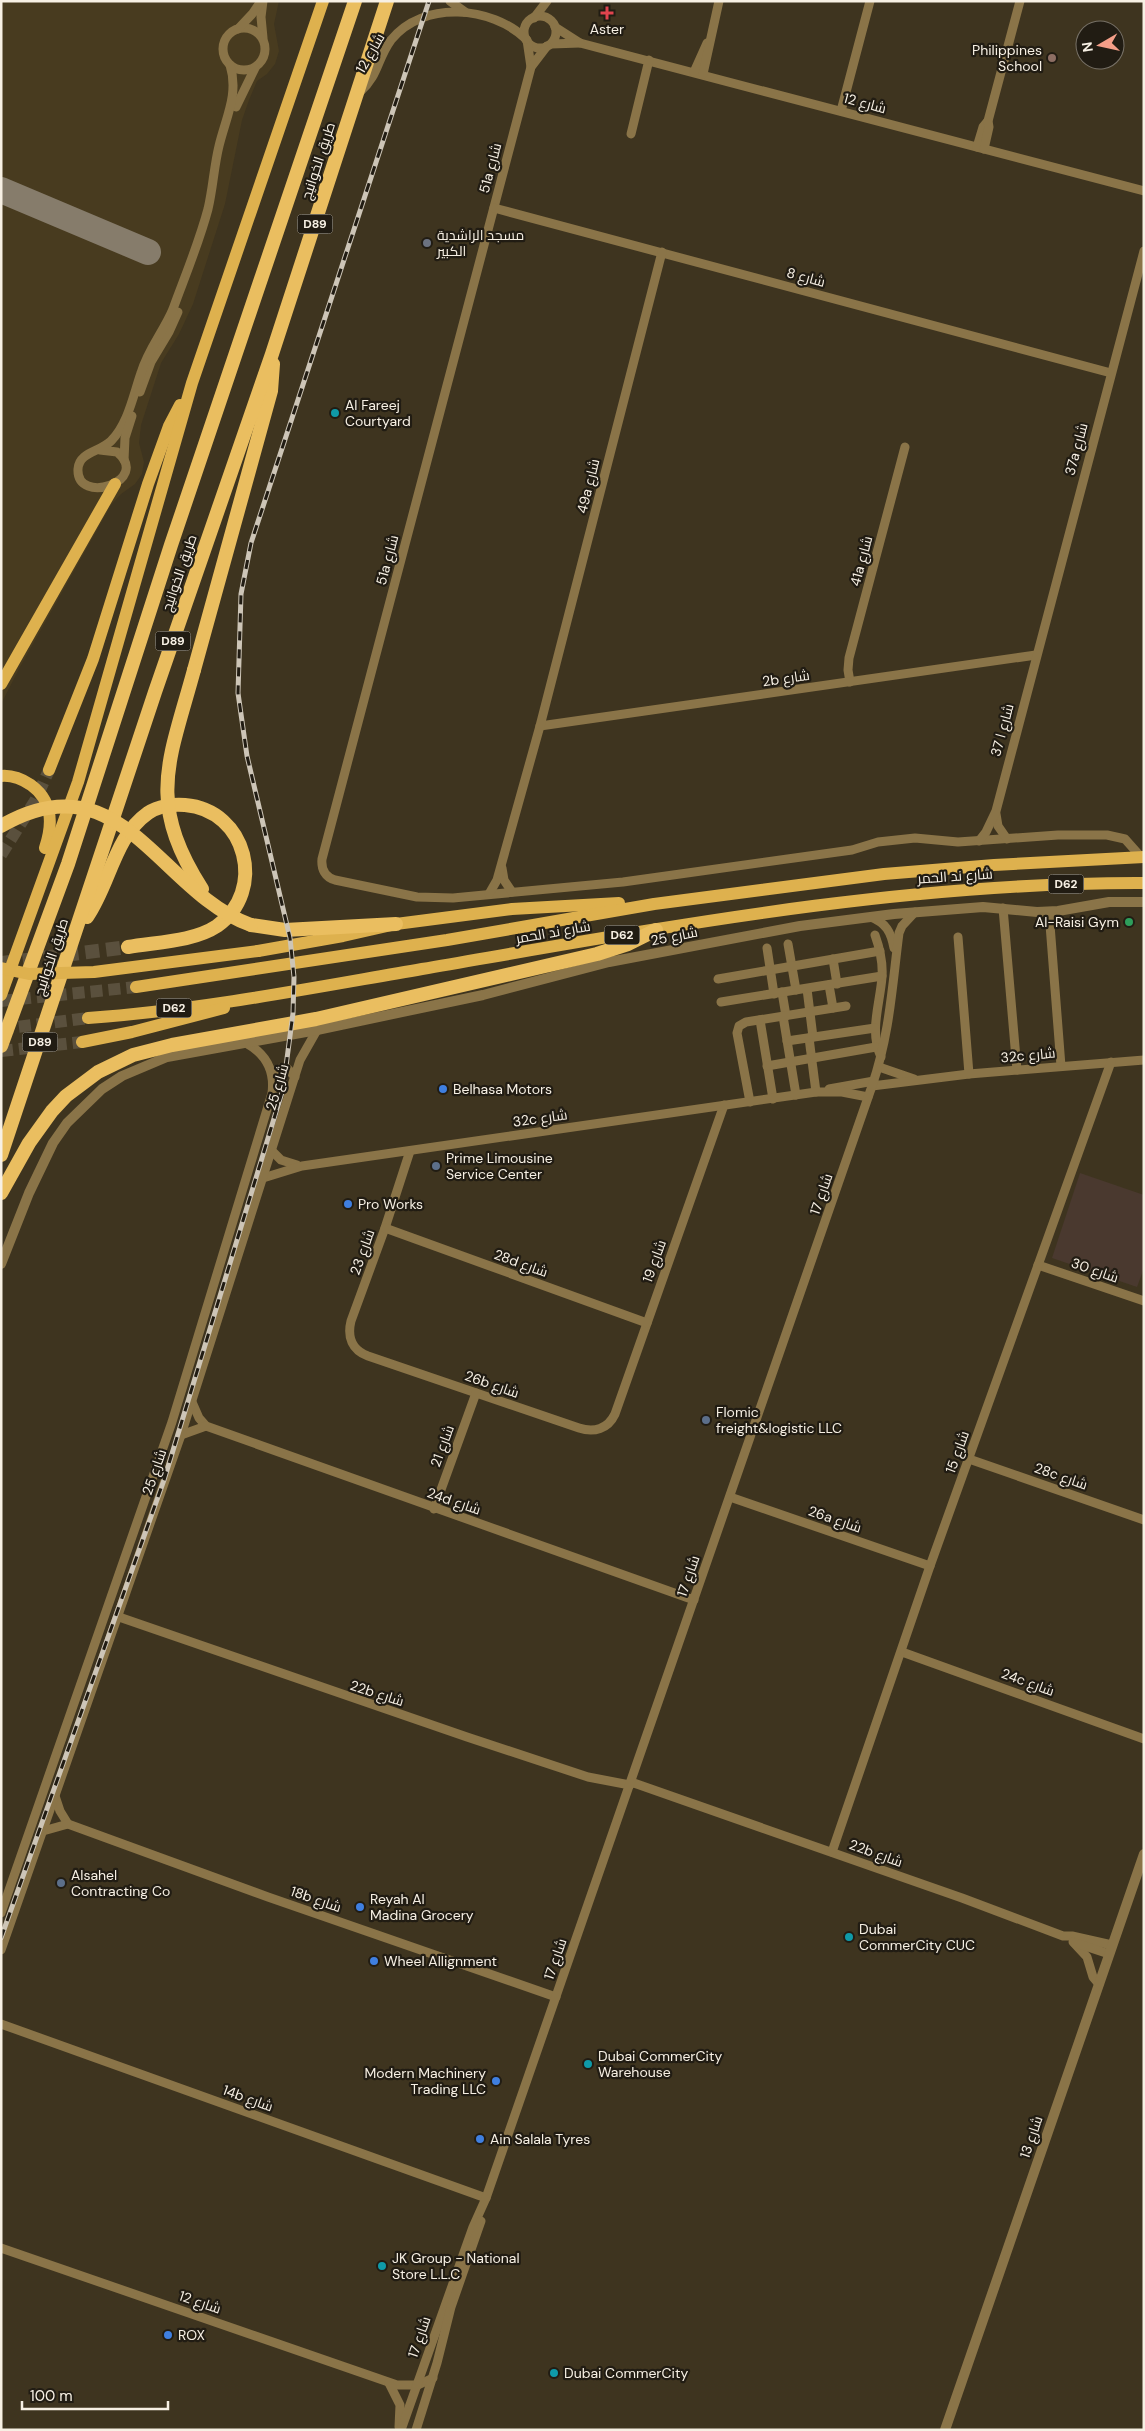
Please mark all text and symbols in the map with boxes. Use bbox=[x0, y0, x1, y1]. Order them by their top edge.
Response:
marker: Aster bbox=[601, 7, 613, 19]
place label: Aster bbox=[590, 20, 624, 38]
north arrow bbox=[1075, 20, 1125, 70]
street label: شارع 12 bbox=[351, 30, 389, 76]
place label: Philippines School bbox=[972, 41, 1042, 75]
text: N bbox=[1077, 41, 1097, 53]
marker: Philippines School bbox=[1046, 52, 1058, 64]
street label: شارع 12 bbox=[842, 89, 888, 117]
street label: طريق الخوانيج bbox=[297, 120, 339, 202]
street label: 51a شارع bbox=[475, 141, 505, 195]
road number: D89 bbox=[298, 214, 332, 233]
place label: مسجد الراشدية الكبير bbox=[436, 226, 524, 260]
marker: مسجد الراشدية الكبير bbox=[421, 237, 433, 249]
street label: شارع 8 bbox=[785, 263, 827, 291]
place label: Al Fareej Courtyard bbox=[345, 396, 411, 430]
marker: Al Fareej Courtyard bbox=[329, 407, 341, 419]
street label: 37a شارع bbox=[1060, 421, 1092, 477]
street label: 49a شارع bbox=[573, 457, 603, 515]
street label: طريق الخوانيج bbox=[157, 532, 201, 614]
street label: 51a شارع bbox=[372, 533, 402, 587]
street label: 41a شارع bbox=[846, 534, 876, 588]
road number: D89 bbox=[156, 631, 190, 650]
street label: 2b شارع bbox=[761, 666, 811, 690]
street label: شارع ا 37 bbox=[986, 702, 1018, 758]
street label: شارع ند الحمر bbox=[916, 864, 993, 888]
road number: D62 bbox=[1048, 874, 1084, 894]
place label: Al-Raisi Gym bbox=[1035, 913, 1119, 931]
street label: طريق الخوانيج bbox=[30, 916, 72, 998]
marker: Al-Raisi Gym bbox=[1123, 916, 1135, 928]
street label: شارع ند الحمر bbox=[513, 917, 592, 948]
street label: شارع 25 bbox=[649, 923, 699, 949]
road number: D62 bbox=[604, 926, 640, 944]
road number: D62 bbox=[156, 998, 192, 1018]
road number: D89 bbox=[22, 1032, 58, 1052]
street label: 32c شارع bbox=[1000, 1044, 1056, 1066]
street label: شارع 25 bbox=[261, 1062, 293, 1112]
place label: Belhasa Motors bbox=[453, 1080, 552, 1098]
marker: Belhasa Motors bbox=[437, 1083, 449, 1095]
street label: 32c شارع bbox=[512, 1105, 568, 1131]
place label: Prime Limousine Service Center bbox=[446, 1149, 553, 1183]
marker: Prime Limousine Service Center bbox=[430, 1160, 442, 1172]
street label: شارع 17 bbox=[806, 1171, 836, 1217]
place label: Pro Works bbox=[358, 1195, 423, 1213]
marker: Pro Works bbox=[342, 1198, 354, 1210]
street label: شارع 23 bbox=[345, 1227, 379, 1277]
street label: شارع 19 bbox=[638, 1237, 670, 1285]
street label: 28d شارع bbox=[492, 1245, 550, 1281]
street label: شارع 30 bbox=[1069, 1254, 1121, 1286]
street label: 26b شارع bbox=[462, 1366, 522, 1402]
place label: Flomic freight&logistic LLC bbox=[716, 1403, 842, 1437]
marker: Flomic freight&logistic LLC bbox=[700, 1414, 712, 1426]
street label: شارع 21 bbox=[426, 1423, 458, 1469]
street label: شارع 15 bbox=[941, 1428, 973, 1476]
street label: شارع 25 bbox=[138, 1447, 170, 1497]
street label: 28c شارع bbox=[1032, 1459, 1090, 1493]
street label: 24d شارع bbox=[425, 1483, 483, 1519]
street label: 26a شارع bbox=[806, 1501, 864, 1537]
street label: شارع 17 bbox=[673, 1553, 703, 1599]
street label: 24c شارع bbox=[999, 1664, 1057, 1700]
street label: 22b شارع bbox=[348, 1676, 406, 1710]
street label: 22b شارع bbox=[847, 1835, 905, 1871]
place label: Alsahel Contracting Co bbox=[71, 1866, 170, 1900]
marker: Alsahel Contracting Co bbox=[55, 1877, 67, 1889]
street label: 18b شارع bbox=[288, 1882, 344, 1916]
place label: Reyah Al Madina Grocery bbox=[370, 1890, 474, 1924]
marker: Reyah Al Madina Grocery bbox=[354, 1901, 366, 1913]
place label: Dubai CommerCity CUC bbox=[859, 1920, 975, 1954]
marker: Dubai CommerCity CUC bbox=[843, 1931, 855, 1943]
street label: شارع 17 bbox=[540, 1936, 570, 1982]
place label: Wheel Allignment bbox=[384, 1952, 497, 1970]
marker: Wheel Allignment bbox=[368, 1955, 380, 1967]
place label: Dubai CommerCity Warehouse bbox=[598, 2047, 722, 2081]
marker: Dubai CommerCity Warehouse bbox=[582, 2058, 594, 2070]
place label: Modern Machinery Trading LLC bbox=[364, 2064, 486, 2098]
marker: Modern Machinery Trading LLC bbox=[490, 2075, 502, 2087]
street label: 14b شارع bbox=[220, 2081, 276, 2115]
street label: شارع 13 bbox=[1015, 2114, 1047, 2160]
place label: Ain Salala Tyres bbox=[490, 2130, 590, 2148]
marker: Ain Salala Tyres bbox=[474, 2133, 486, 2145]
place label: JK Group - National Store L.L.C bbox=[392, 2249, 520, 2283]
marker: JK Group - National Store L.L.C bbox=[376, 2260, 388, 2272]
street label: شارع 12 bbox=[177, 2286, 223, 2318]
street label: شارع 17 bbox=[404, 2314, 434, 2360]
place label: ROX bbox=[178, 2326, 205, 2344]
marker: ROX bbox=[162, 2329, 174, 2341]
place label: Dubai CommerCity bbox=[564, 2364, 688, 2382]
marker: Dubai CommerCity bbox=[548, 2367, 560, 2379]
scale bar bbox=[22, 2378, 169, 2410]
text: 100 m bbox=[30, 2386, 73, 2406]

